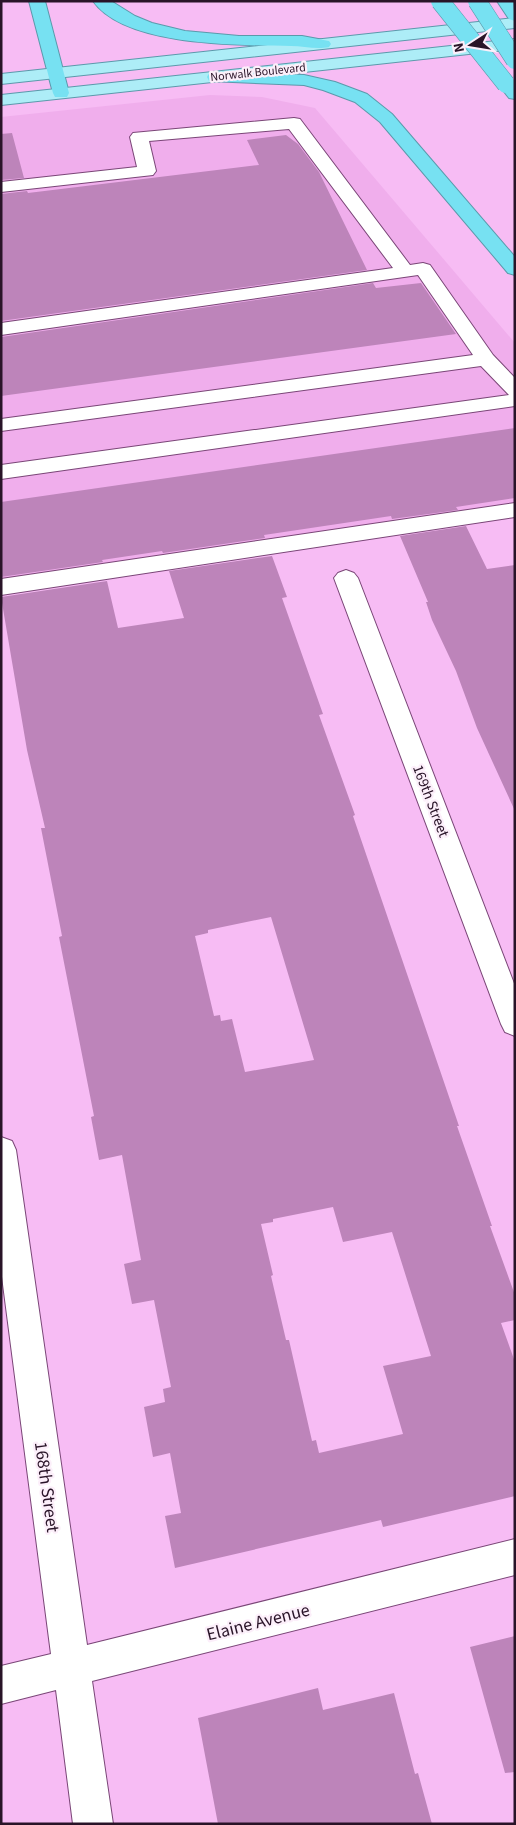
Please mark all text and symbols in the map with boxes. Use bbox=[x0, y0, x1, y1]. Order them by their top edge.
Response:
north arrow bbox=[446, 20, 496, 70]
text: N bbox=[449, 41, 470, 54]
street label: Norwalk Boulevard bbox=[209, 59, 307, 86]
street label: 169th Street bbox=[407, 762, 454, 841]
street label: 168th Street bbox=[28, 1440, 65, 1534]
street label: Elaine Avenue bbox=[204, 1598, 312, 1647]

